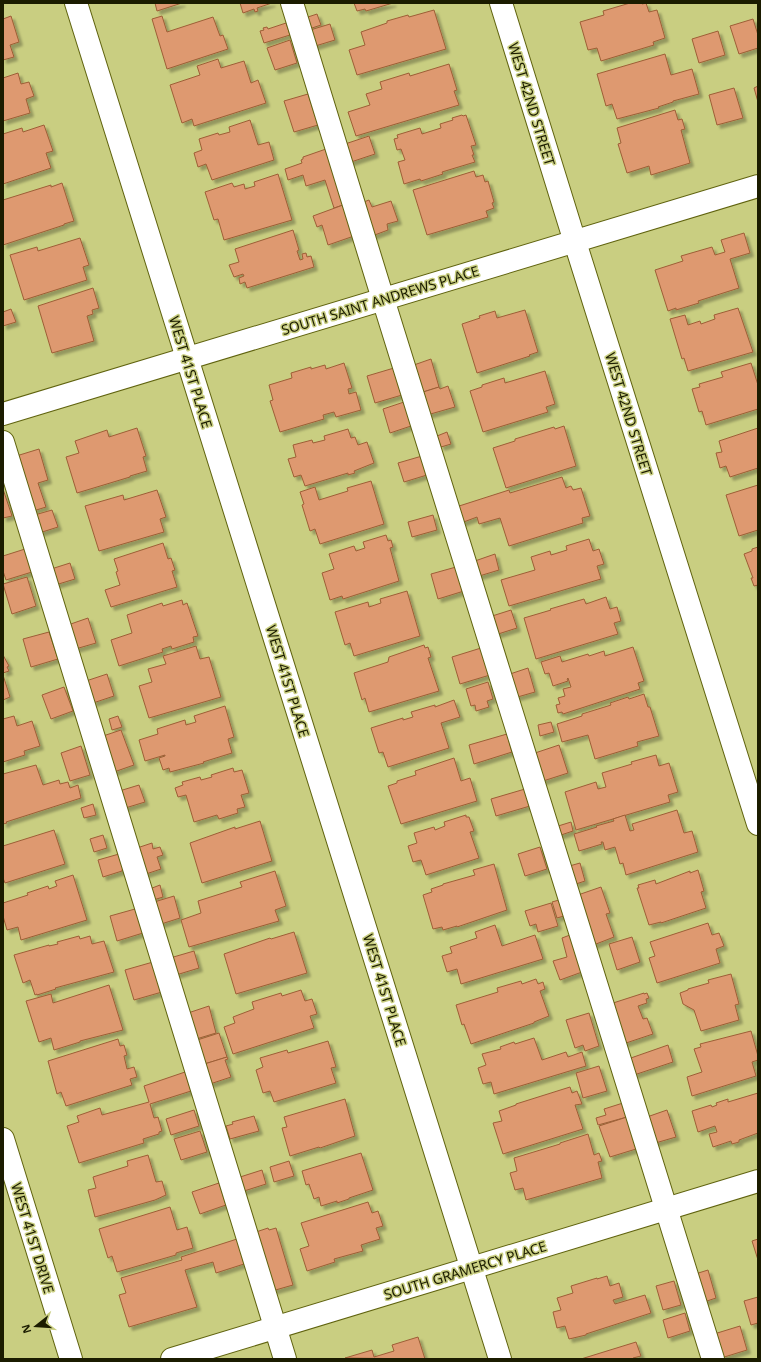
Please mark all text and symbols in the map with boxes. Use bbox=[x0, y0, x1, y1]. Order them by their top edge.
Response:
street label: WEST 42ND STREET bbox=[504, 40, 560, 168]
street label: SOUTH SAINT ANDREWS PLACE bbox=[279, 261, 481, 339]
street label: WEST 41ST PLACE bbox=[165, 314, 217, 430]
street label: WEST 42ND STREET bbox=[601, 350, 657, 478]
street label: WEST 41ST PLACE bbox=[262, 623, 314, 739]
street label: WEST 41ST PLACE bbox=[359, 932, 411, 1048]
street label: WEST 41ST DRIVE bbox=[7, 1180, 59, 1296]
street label: SOUTH GRAMERCY PLACE bbox=[381, 1236, 549, 1304]
north arrow bbox=[16, 1306, 56, 1346]
text: N bbox=[17, 1323, 34, 1336]

